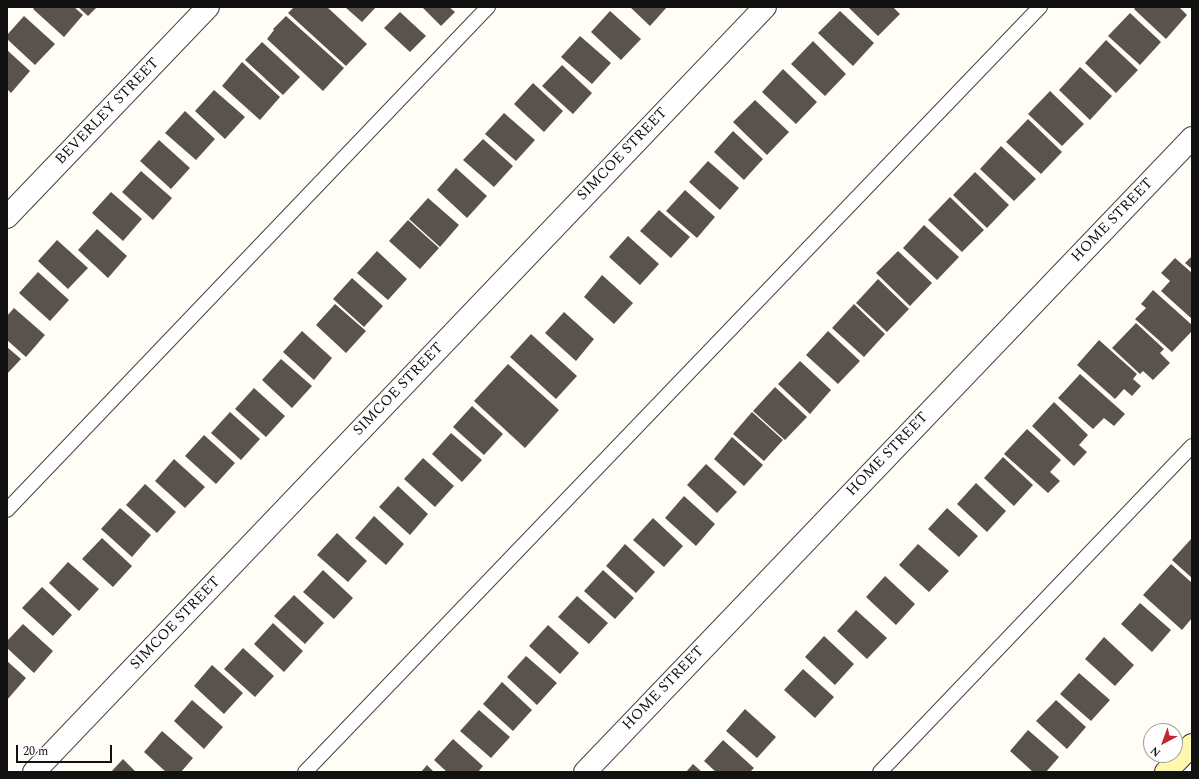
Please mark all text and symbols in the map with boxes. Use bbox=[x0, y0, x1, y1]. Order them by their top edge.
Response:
street label: BEVERLEY STREET bbox=[52, 55, 164, 169]
street label: SIMCOE STREET bbox=[574, 105, 672, 205]
street label: HOME STREET bbox=[1068, 175, 1158, 267]
street label: SIMCOE STREET bbox=[350, 340, 448, 440]
street label: HOME STREET bbox=[843, 409, 933, 501]
street label: SIMCOE STREET bbox=[127, 574, 225, 674]
street label: HOME STREET bbox=[619, 643, 709, 735]
north arrow bbox=[1143, 723, 1183, 763]
scale bar bbox=[18, 737, 114, 763]
text: 20 m bbox=[23, 742, 48, 761]
text: N bbox=[1146, 742, 1164, 761]

